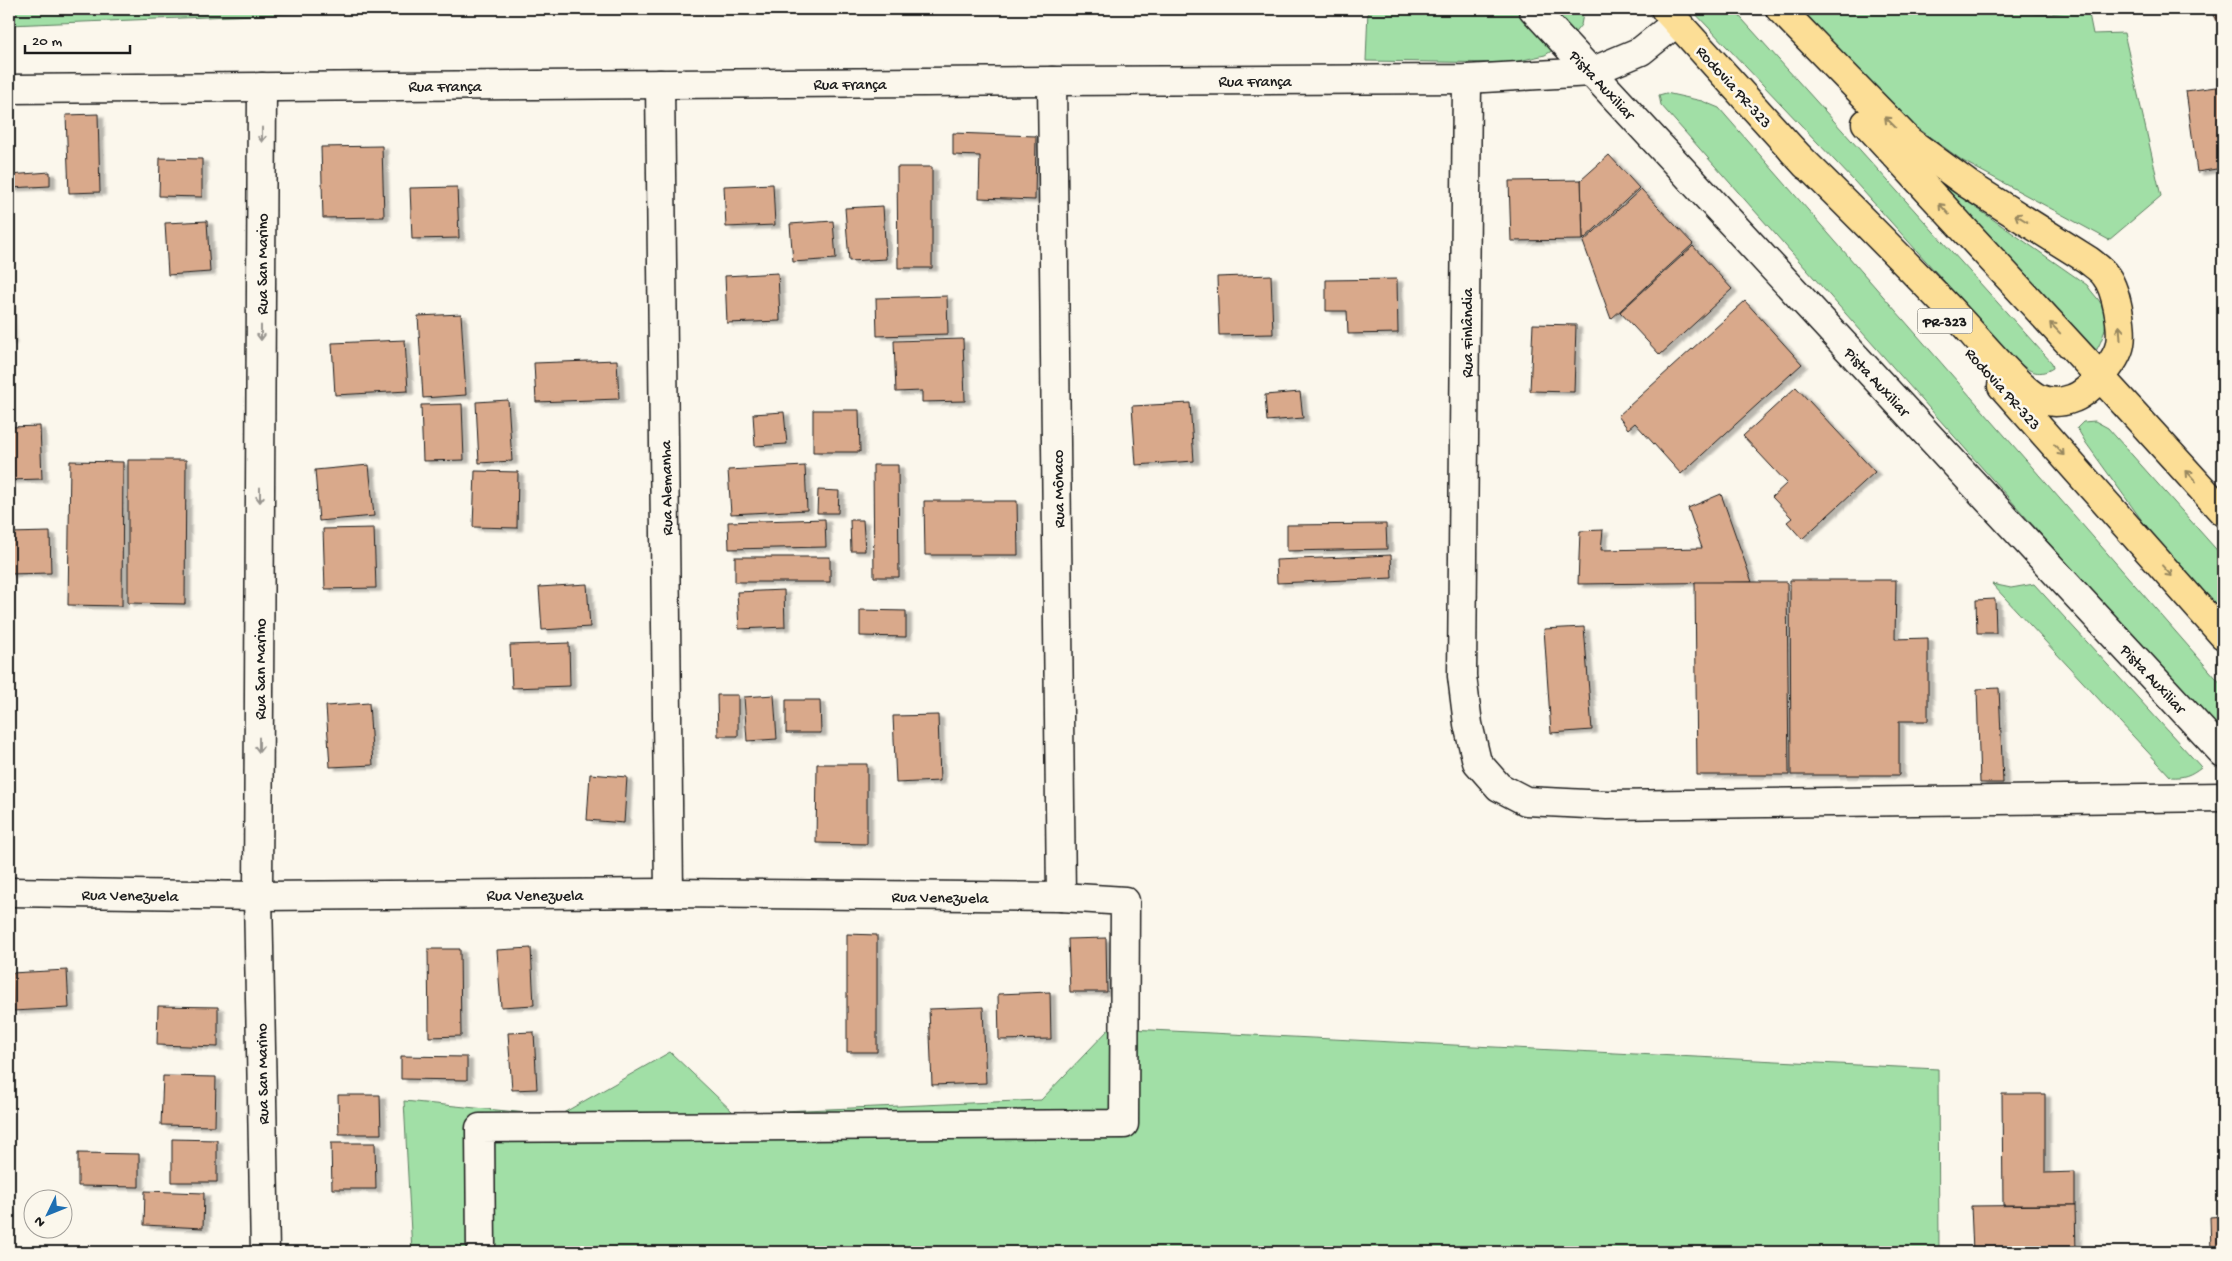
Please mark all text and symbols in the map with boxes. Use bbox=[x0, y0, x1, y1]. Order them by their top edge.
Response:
scale bar bbox=[25, 22, 130, 54]
text: 20 m bbox=[32, 33, 62, 51]
street label: Rodovia PR-323 bbox=[1690, 43, 1774, 133]
street label: Pista Auxiliar bbox=[1563, 47, 1638, 126]
street label: Rua França bbox=[1218, 74, 1293, 93]
street label: Rua França bbox=[813, 77, 888, 96]
street label: Rua França bbox=[408, 79, 483, 98]
one-way arrow bbox=[1884, 116, 1897, 128]
one-way arrow bbox=[257, 127, 267, 143]
one-way arrow bbox=[1939, 202, 1950, 215]
one-way arrow bbox=[2015, 212, 2029, 222]
street label: Rua San Marino bbox=[255, 213, 274, 315]
street label: Rua Finlândia bbox=[1460, 287, 1479, 378]
road number: PR-323 bbox=[1918, 308, 1972, 334]
one-way arrow bbox=[2049, 321, 2061, 334]
one-way arrow bbox=[256, 324, 266, 341]
one-way arrow bbox=[2115, 325, 2124, 341]
street label: Pista Auxiliar bbox=[1838, 344, 1913, 423]
street label: Rodovia PR-323 bbox=[1959, 345, 2043, 435]
street label: Rua Alemanha bbox=[658, 439, 679, 536]
one-way arrow bbox=[2053, 443, 2065, 456]
street label: Rua Mônaco bbox=[1050, 450, 1071, 528]
one-way arrow bbox=[2186, 470, 2197, 483]
one-way arrow bbox=[255, 487, 265, 503]
one-way arrow bbox=[2161, 565, 2173, 578]
street label: Rua San Marino bbox=[253, 618, 272, 720]
street label: Pista Auxiliar bbox=[2114, 641, 2189, 720]
one-way arrow bbox=[254, 737, 264, 753]
street label: Rua Venezuela bbox=[81, 887, 180, 908]
street label: Rua Venezuela bbox=[487, 888, 585, 907]
street label: Rua Venezuela bbox=[891, 889, 990, 910]
street label: Rua San Marino bbox=[254, 1023, 275, 1125]
north arrow bbox=[22, 1188, 72, 1238]
text: N bbox=[31, 1212, 50, 1230]

